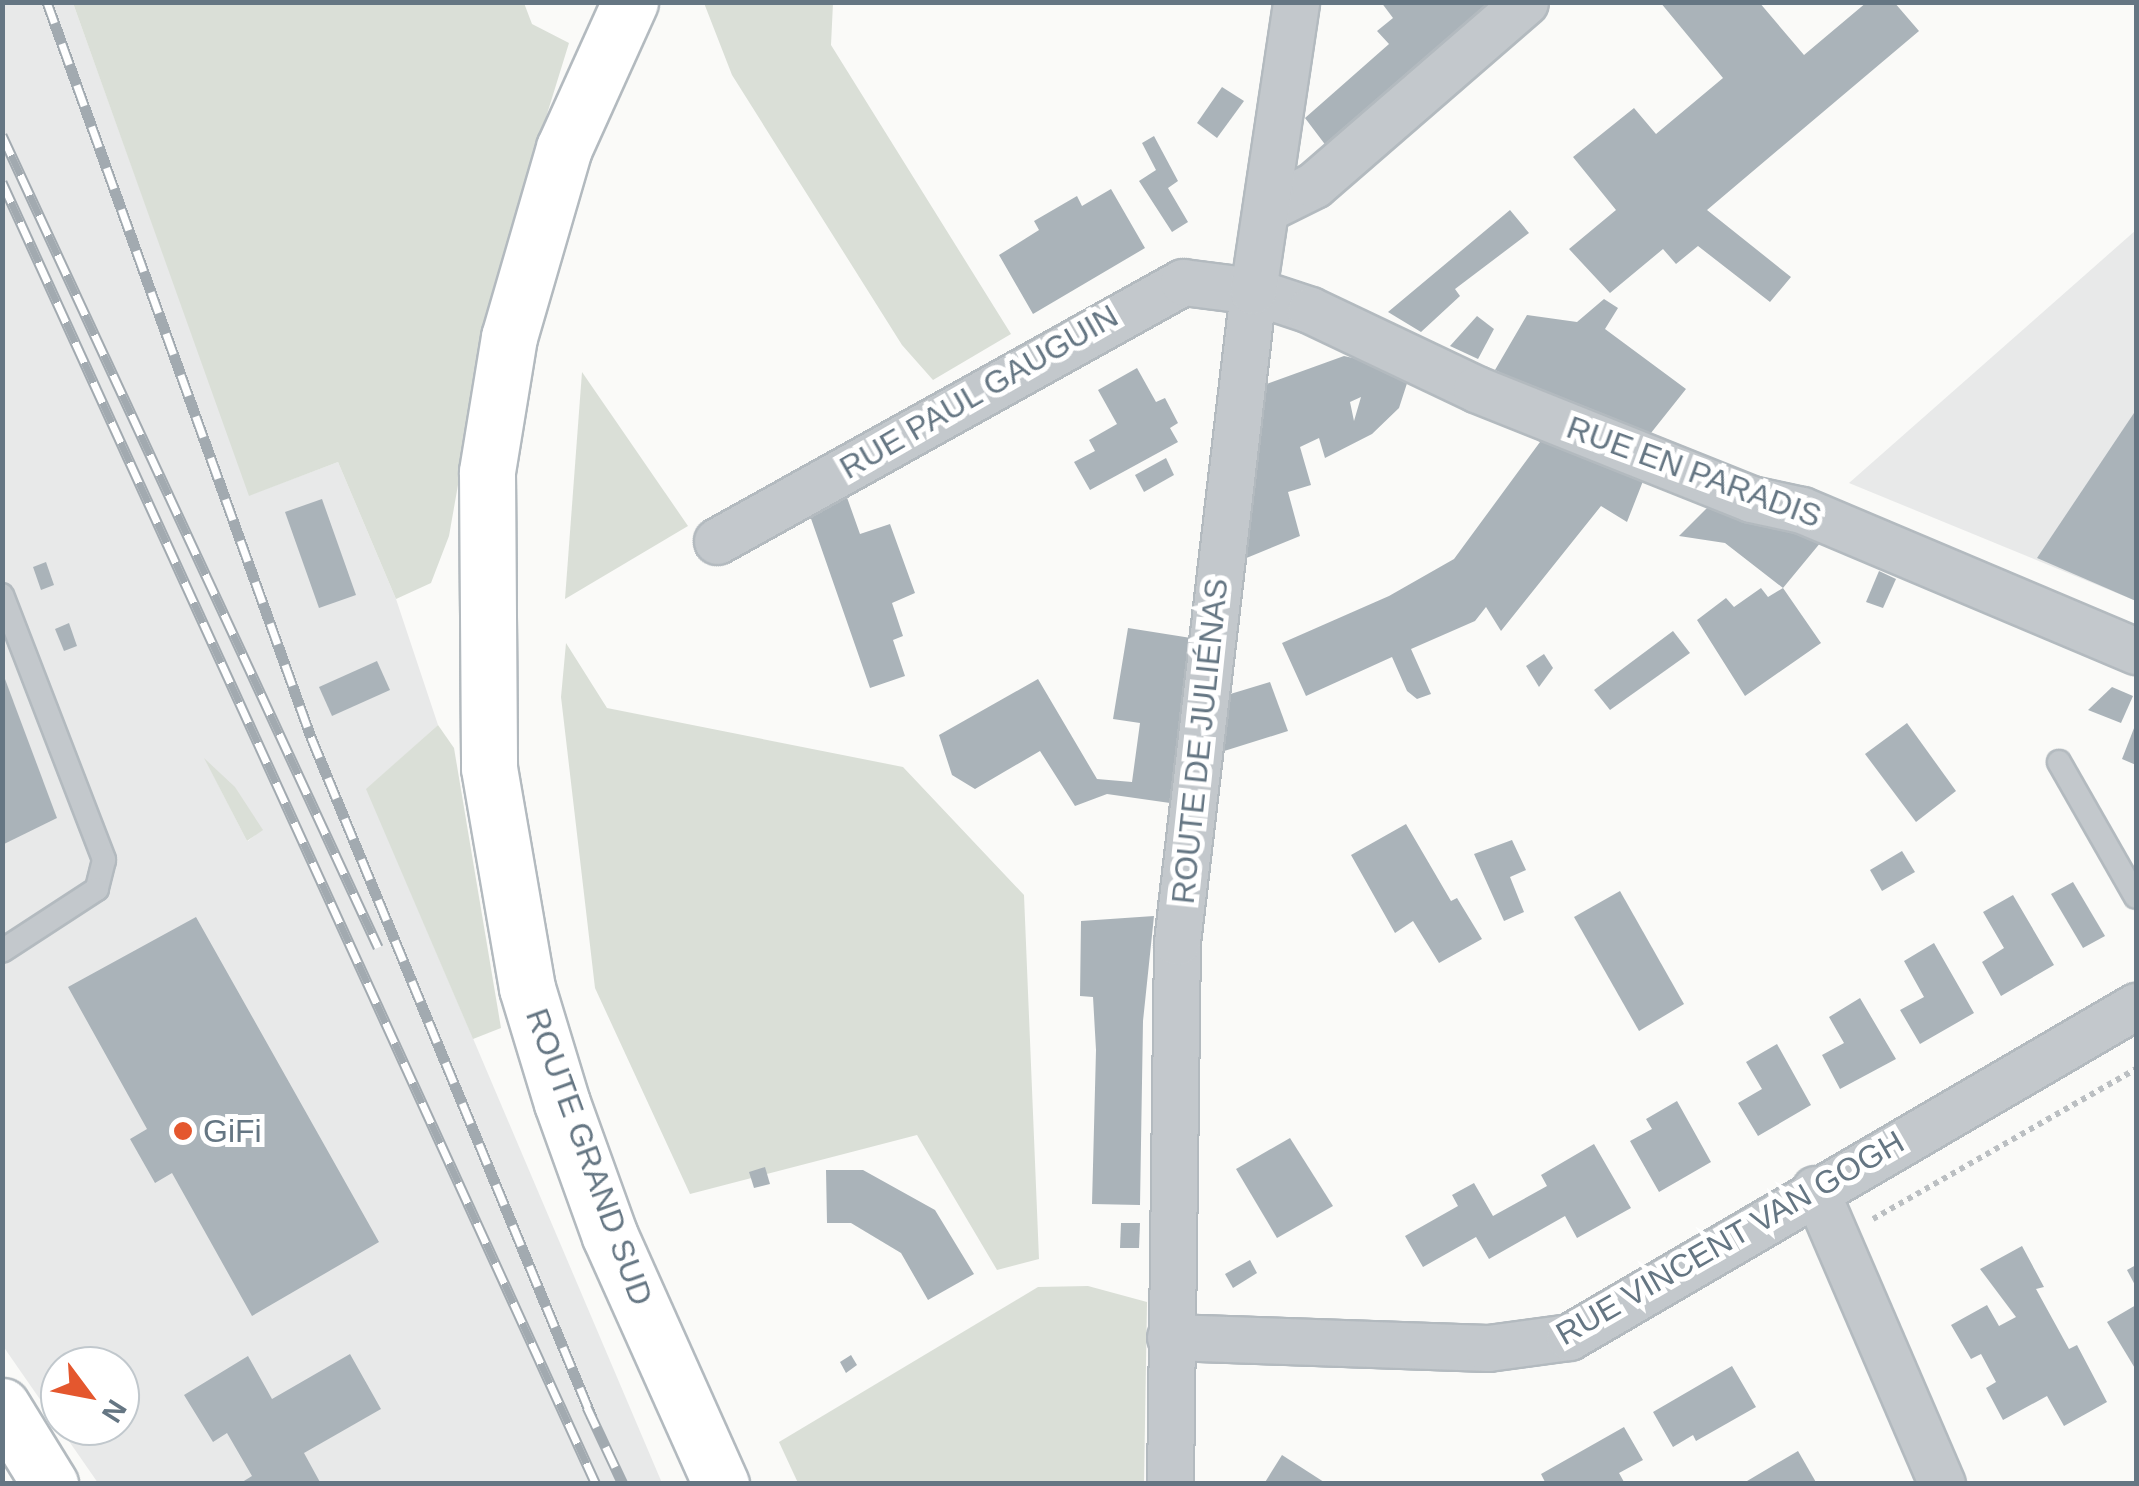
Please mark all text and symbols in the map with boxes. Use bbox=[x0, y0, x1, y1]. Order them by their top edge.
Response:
street label: RUE PAUL GAUGUIN bbox=[833, 296, 1125, 488]
street label: RUE EN PARADIS bbox=[1562, 408, 1826, 536]
street label: ROUTE DE JULIÉNAS bbox=[1164, 576, 1236, 906]
street label: ROUTE GRAND SUD bbox=[517, 1003, 661, 1311]
place label: GiFi bbox=[203, 1112, 262, 1150]
marker: GiFi bbox=[172, 1120, 194, 1142]
street label: RUE VINCENT VAN GOGH bbox=[1549, 1122, 1911, 1354]
north arrow bbox=[40, 1346, 140, 1446]
text: N bbox=[96, 1394, 133, 1428]

